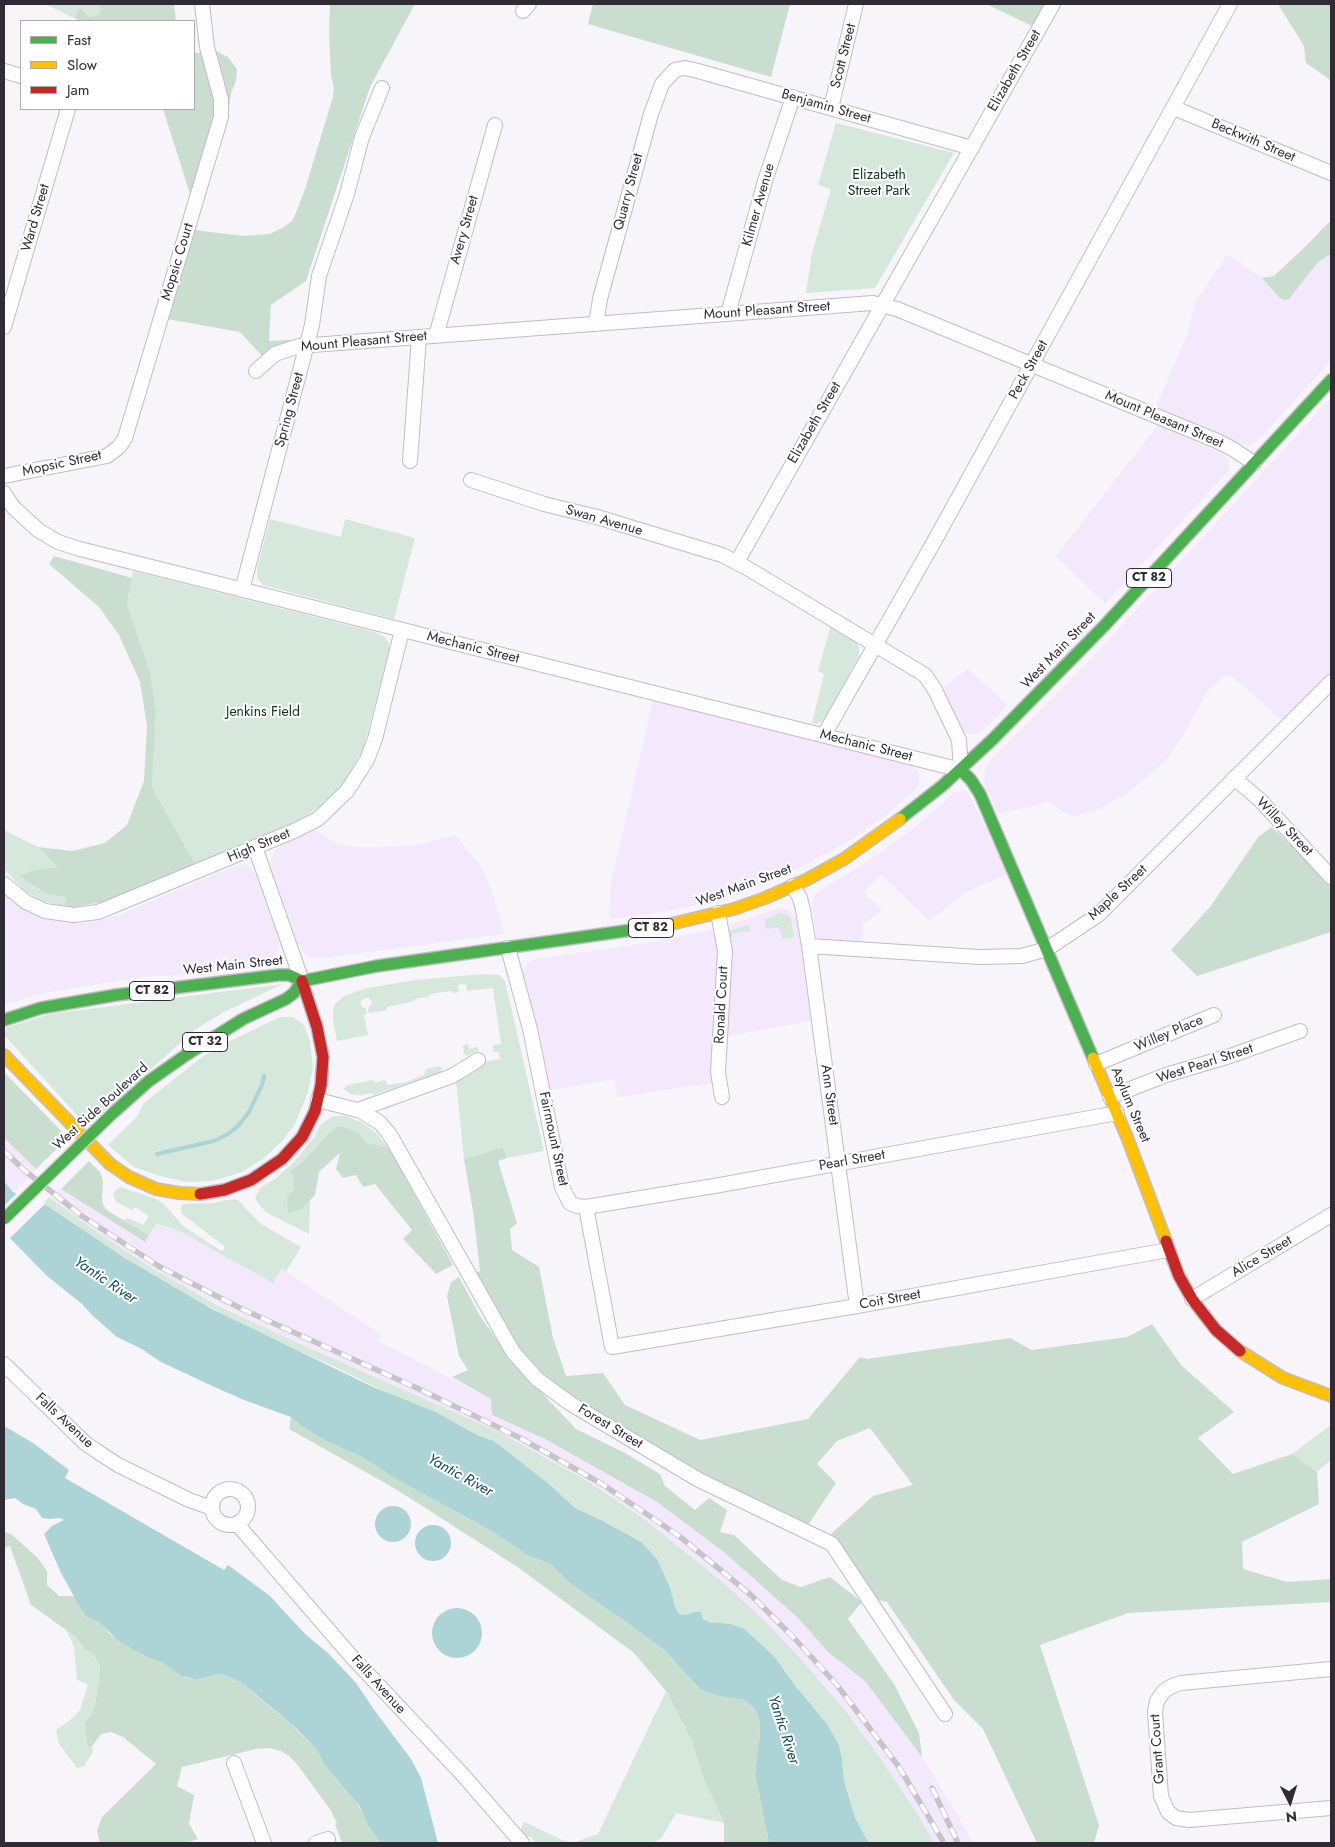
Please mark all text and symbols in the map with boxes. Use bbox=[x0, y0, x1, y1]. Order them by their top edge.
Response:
legend bbox=[20, 20, 195, 110]
street label: Scott Street bbox=[828, 22, 860, 90]
street label: Elizabeth Street bbox=[985, 27, 1045, 115]
text: Fast bbox=[67, 29, 91, 51]
text: Slow bbox=[67, 54, 97, 76]
text: Jam bbox=[67, 79, 90, 101]
street label: Benjamin Street bbox=[779, 86, 873, 128]
street label: Beckwith Street bbox=[1208, 116, 1298, 166]
street label: Quarry Street bbox=[611, 152, 647, 232]
street label: Kilmer Avenue bbox=[739, 162, 779, 248]
park label: Elizabeth Street Park bbox=[848, 168, 910, 200]
street label: Ward Street bbox=[18, 182, 54, 254]
street label: Avery Street bbox=[447, 194, 483, 266]
street label: Mopsic Court bbox=[158, 221, 198, 303]
street label: Mount Pleasant Street bbox=[703, 298, 831, 324]
street label: Mount Pleasant Street bbox=[300, 328, 428, 356]
street label: Peck Street bbox=[1006, 338, 1052, 402]
street label: Spring Street bbox=[272, 371, 308, 449]
street label: Elizabeth Street bbox=[785, 379, 845, 467]
street label: Mount Pleasant Street bbox=[1102, 388, 1226, 452]
street label: Mopsic Street bbox=[21, 447, 103, 481]
street label: Swan Avenue bbox=[564, 502, 644, 540]
road number: CT 82 bbox=[1126, 568, 1172, 588]
street label: West Main Street bbox=[1018, 609, 1100, 693]
street label: Mechanic Street bbox=[425, 628, 521, 668]
park label: Jenkins Field bbox=[226, 705, 300, 721]
street label: Mechanic Street bbox=[818, 726, 914, 766]
street label: Willey Street bbox=[1252, 794, 1316, 860]
street label: High Street bbox=[225, 825, 293, 867]
street label: West Main Street bbox=[694, 861, 794, 911]
street label: Maple Street bbox=[1085, 862, 1151, 924]
road number: CT 82 bbox=[628, 918, 674, 938]
street label: West Main Street bbox=[182, 952, 284, 980]
street label: Ronald Court bbox=[712, 966, 732, 1044]
road number: CT 82 bbox=[130, 981, 174, 1000]
street label: Willey Place bbox=[1132, 1012, 1206, 1056]
road number: CT 32 bbox=[182, 1032, 228, 1052]
street label: West Pearl Street bbox=[1155, 1041, 1255, 1087]
street label: West Side Boulevard bbox=[50, 1060, 152, 1154]
street label: Ann Street bbox=[816, 1063, 842, 1127]
street label: Asylum Street bbox=[1107, 1065, 1153, 1145]
street label: Fairmount Street bbox=[535, 1090, 571, 1188]
street label: Pearl Street bbox=[818, 1147, 886, 1175]
street label: Alice Street bbox=[1229, 1232, 1295, 1282]
water label: Yantic River bbox=[70, 1253, 140, 1309]
street label: Coit Street bbox=[858, 1286, 922, 1314]
street label: Falls Avenue bbox=[32, 1390, 96, 1452]
street label: Forest Street bbox=[575, 1401, 645, 1453]
water label: Yantic River bbox=[424, 1451, 496, 1501]
street label: Falls Avenue bbox=[347, 1652, 409, 1718]
water label: Yantic River bbox=[763, 1693, 803, 1767]
street label: Grant Court bbox=[1147, 1713, 1169, 1785]
north arrow bbox=[1265, 1777, 1315, 1827]
text: N bbox=[1285, 1806, 1298, 1827]

